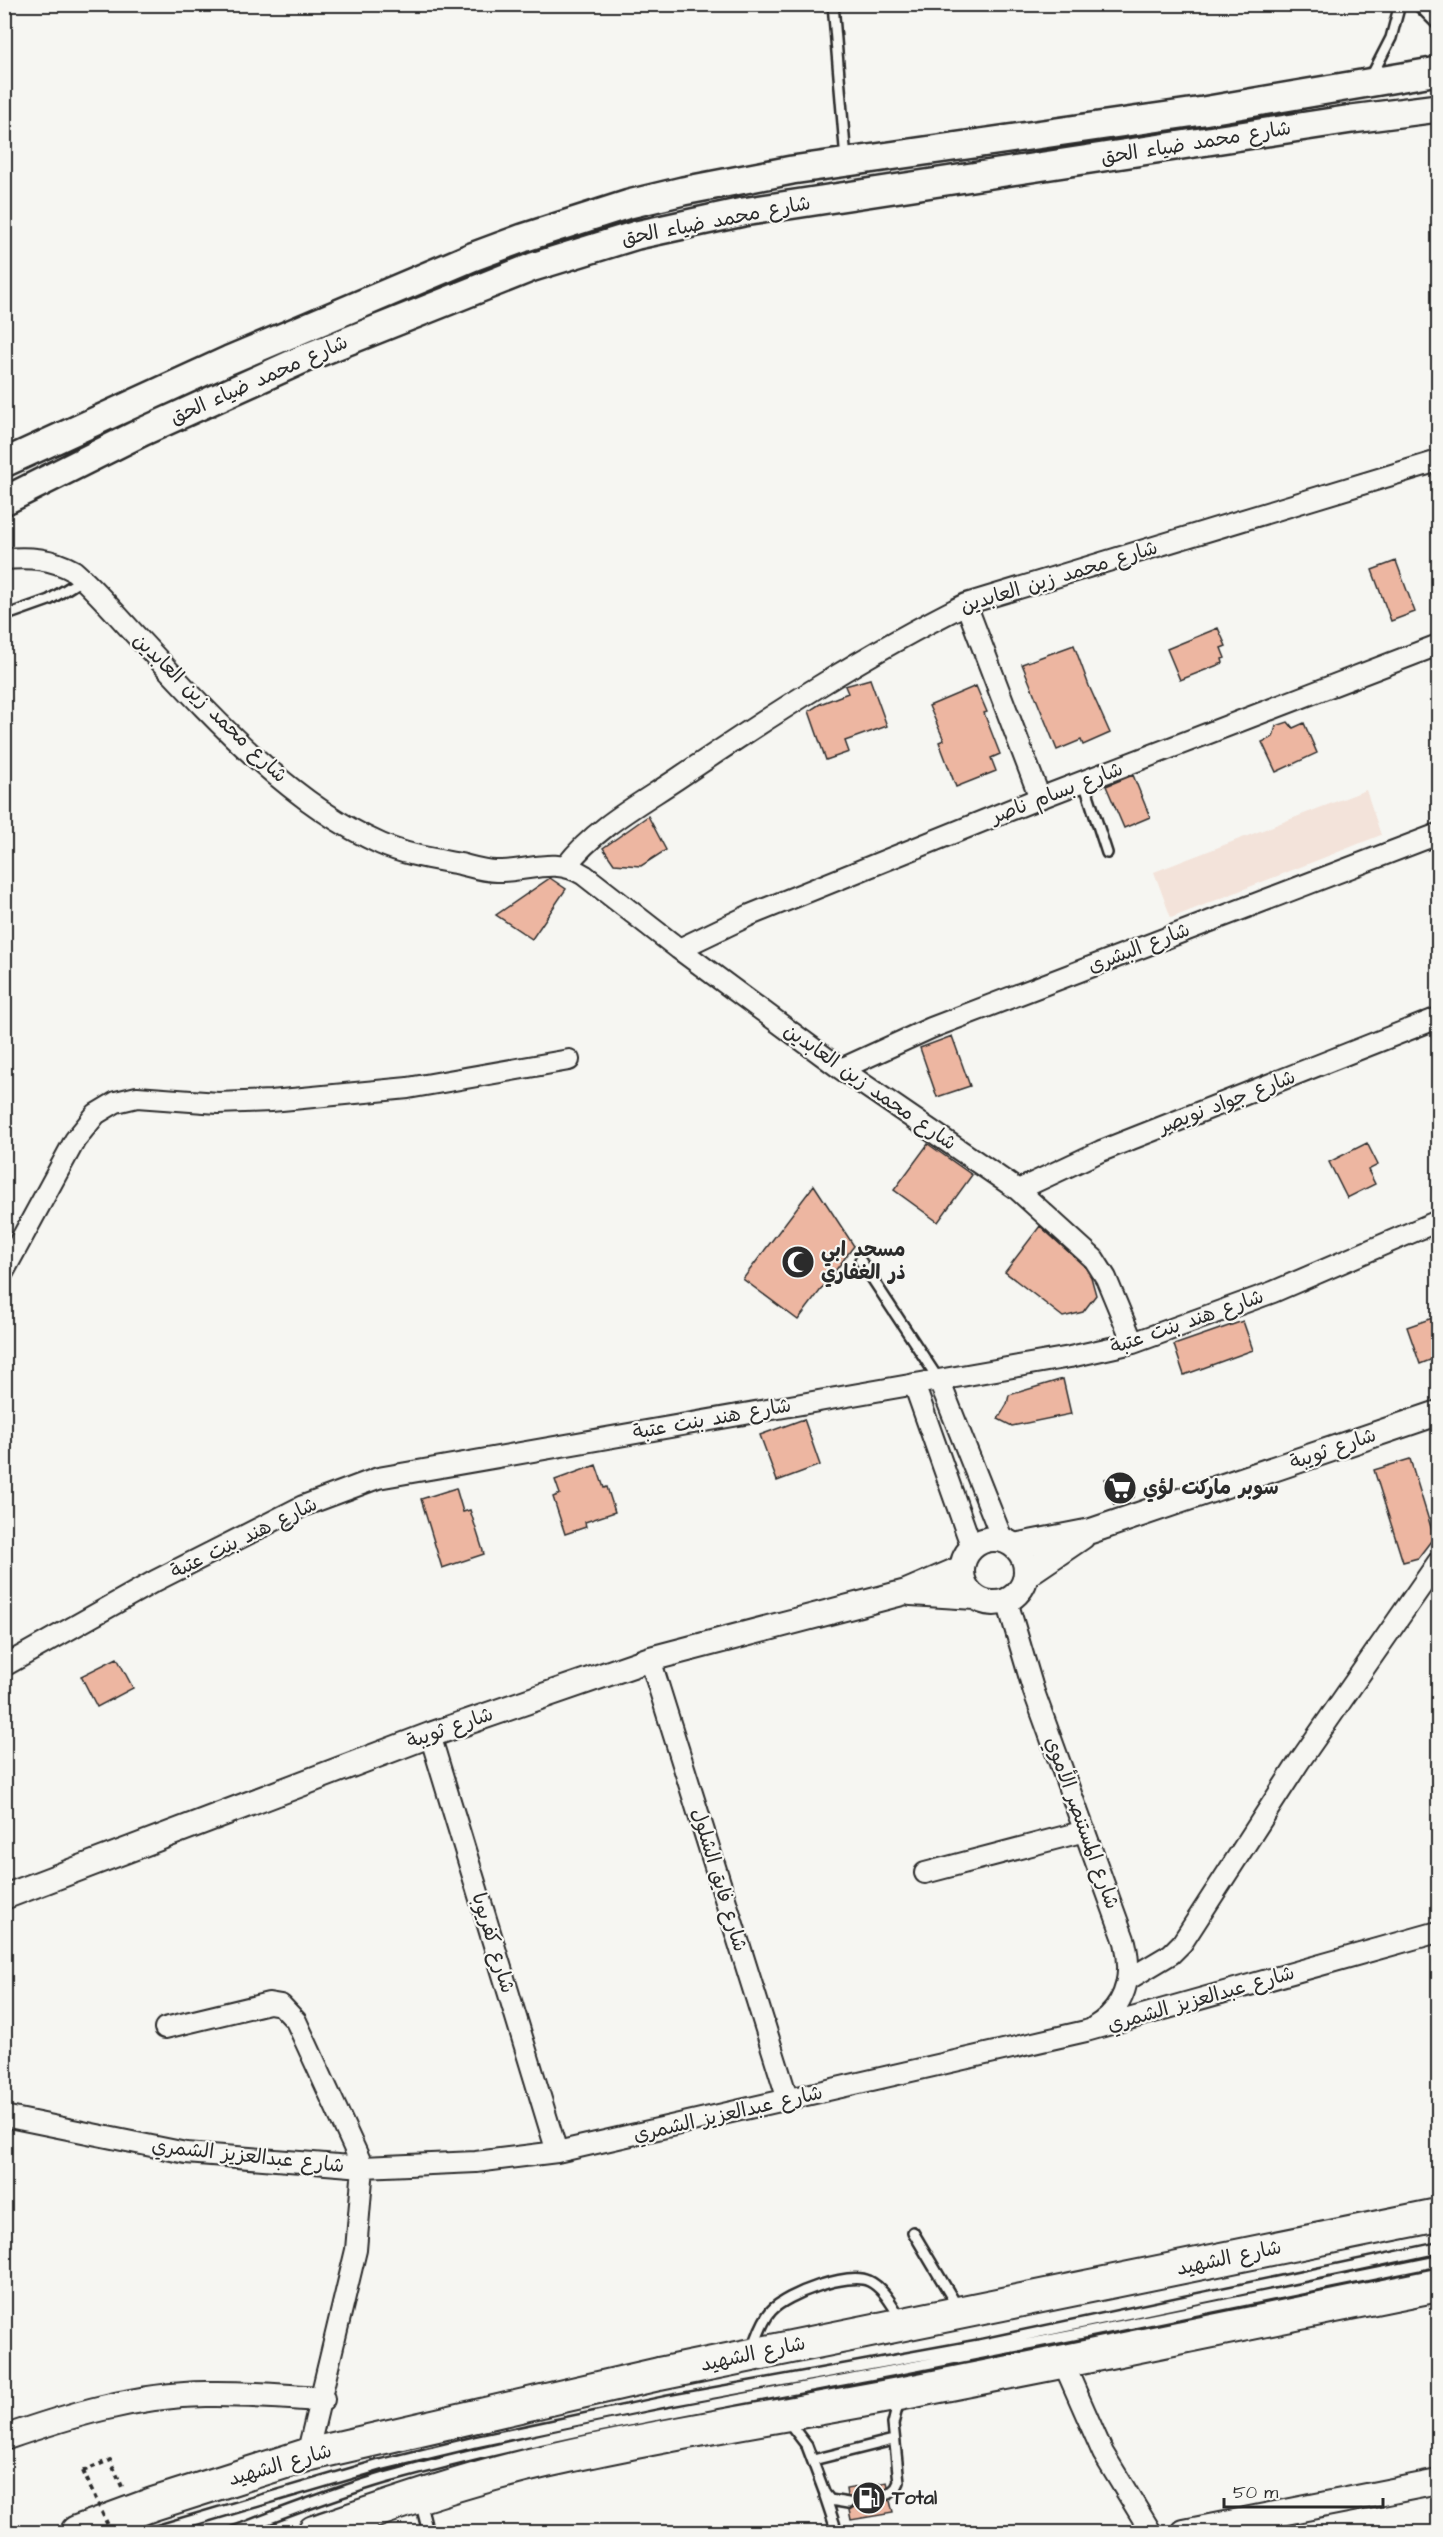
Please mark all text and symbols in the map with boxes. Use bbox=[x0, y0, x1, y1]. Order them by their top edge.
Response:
street label: شارع محمد ضياء الحق bbox=[1099, 114, 1293, 172]
street label: شارع محمد ضياء الحق bbox=[619, 189, 813, 253]
street label: شارع محمد ضياء الحق bbox=[166, 328, 352, 432]
street label: شارع محمد زين العابدين bbox=[957, 534, 1161, 620]
street label: شارع محمد زين العابدين bbox=[126, 627, 294, 789]
street label: شارع بسام ناصر bbox=[985, 755, 1127, 832]
street label: شارع البشرى bbox=[1084, 916, 1194, 980]
street label: شارع محمد زين العابدين bbox=[778, 1017, 962, 1157]
street label: شارع جواد نويصر bbox=[1153, 1063, 1300, 1142]
place label: مسحد ابي ذر الغفاري bbox=[821, 1236, 905, 1288]
mosque icon: مسحد ابي ذر الغفاري bbox=[780, 1244, 816, 1280]
street label: شارع هند بنت عتبة bbox=[1107, 1283, 1267, 1361]
street label: شارع هند بنت عتبة bbox=[631, 1391, 793, 1447]
street label: شارع ثويبة bbox=[1286, 1421, 1380, 1477]
supermarket icon: سوبر ماركت لؤي bbox=[1102, 1470, 1138, 1506]
place label: سوبر ماركت لؤي bbox=[1143, 1474, 1279, 1503]
street label: شارع هند بنت عتبة bbox=[166, 1490, 322, 1586]
street label: شارع ثويبة bbox=[403, 1700, 497, 1756]
street label: شارع المستنصر الأموي bbox=[1038, 1733, 1126, 1913]
street label: شارع فايق الشلول bbox=[684, 1805, 754, 1955]
street label: شارع كفريوبا bbox=[464, 1889, 522, 1997]
street label: شارع عبدالعزيز الشمري bbox=[1104, 1959, 1298, 2039]
street label: شارع عبدالعزيز الشمري bbox=[631, 2079, 825, 2149]
street label: شارع عبدالعزيز الشمري bbox=[150, 2132, 346, 2180]
street label: شارع الشهيد bbox=[1174, 2233, 1284, 2283]
street label: شارع الشهيد bbox=[698, 2329, 808, 2379]
street label: شارع الشهيد bbox=[225, 2437, 335, 2493]
scale bar bbox=[1224, 2471, 1383, 2509]
fuel station icon: Total bbox=[851, 2480, 887, 2516]
text: 50 m bbox=[1233, 2480, 1278, 2505]
place label: Total bbox=[891, 2484, 937, 2512]

